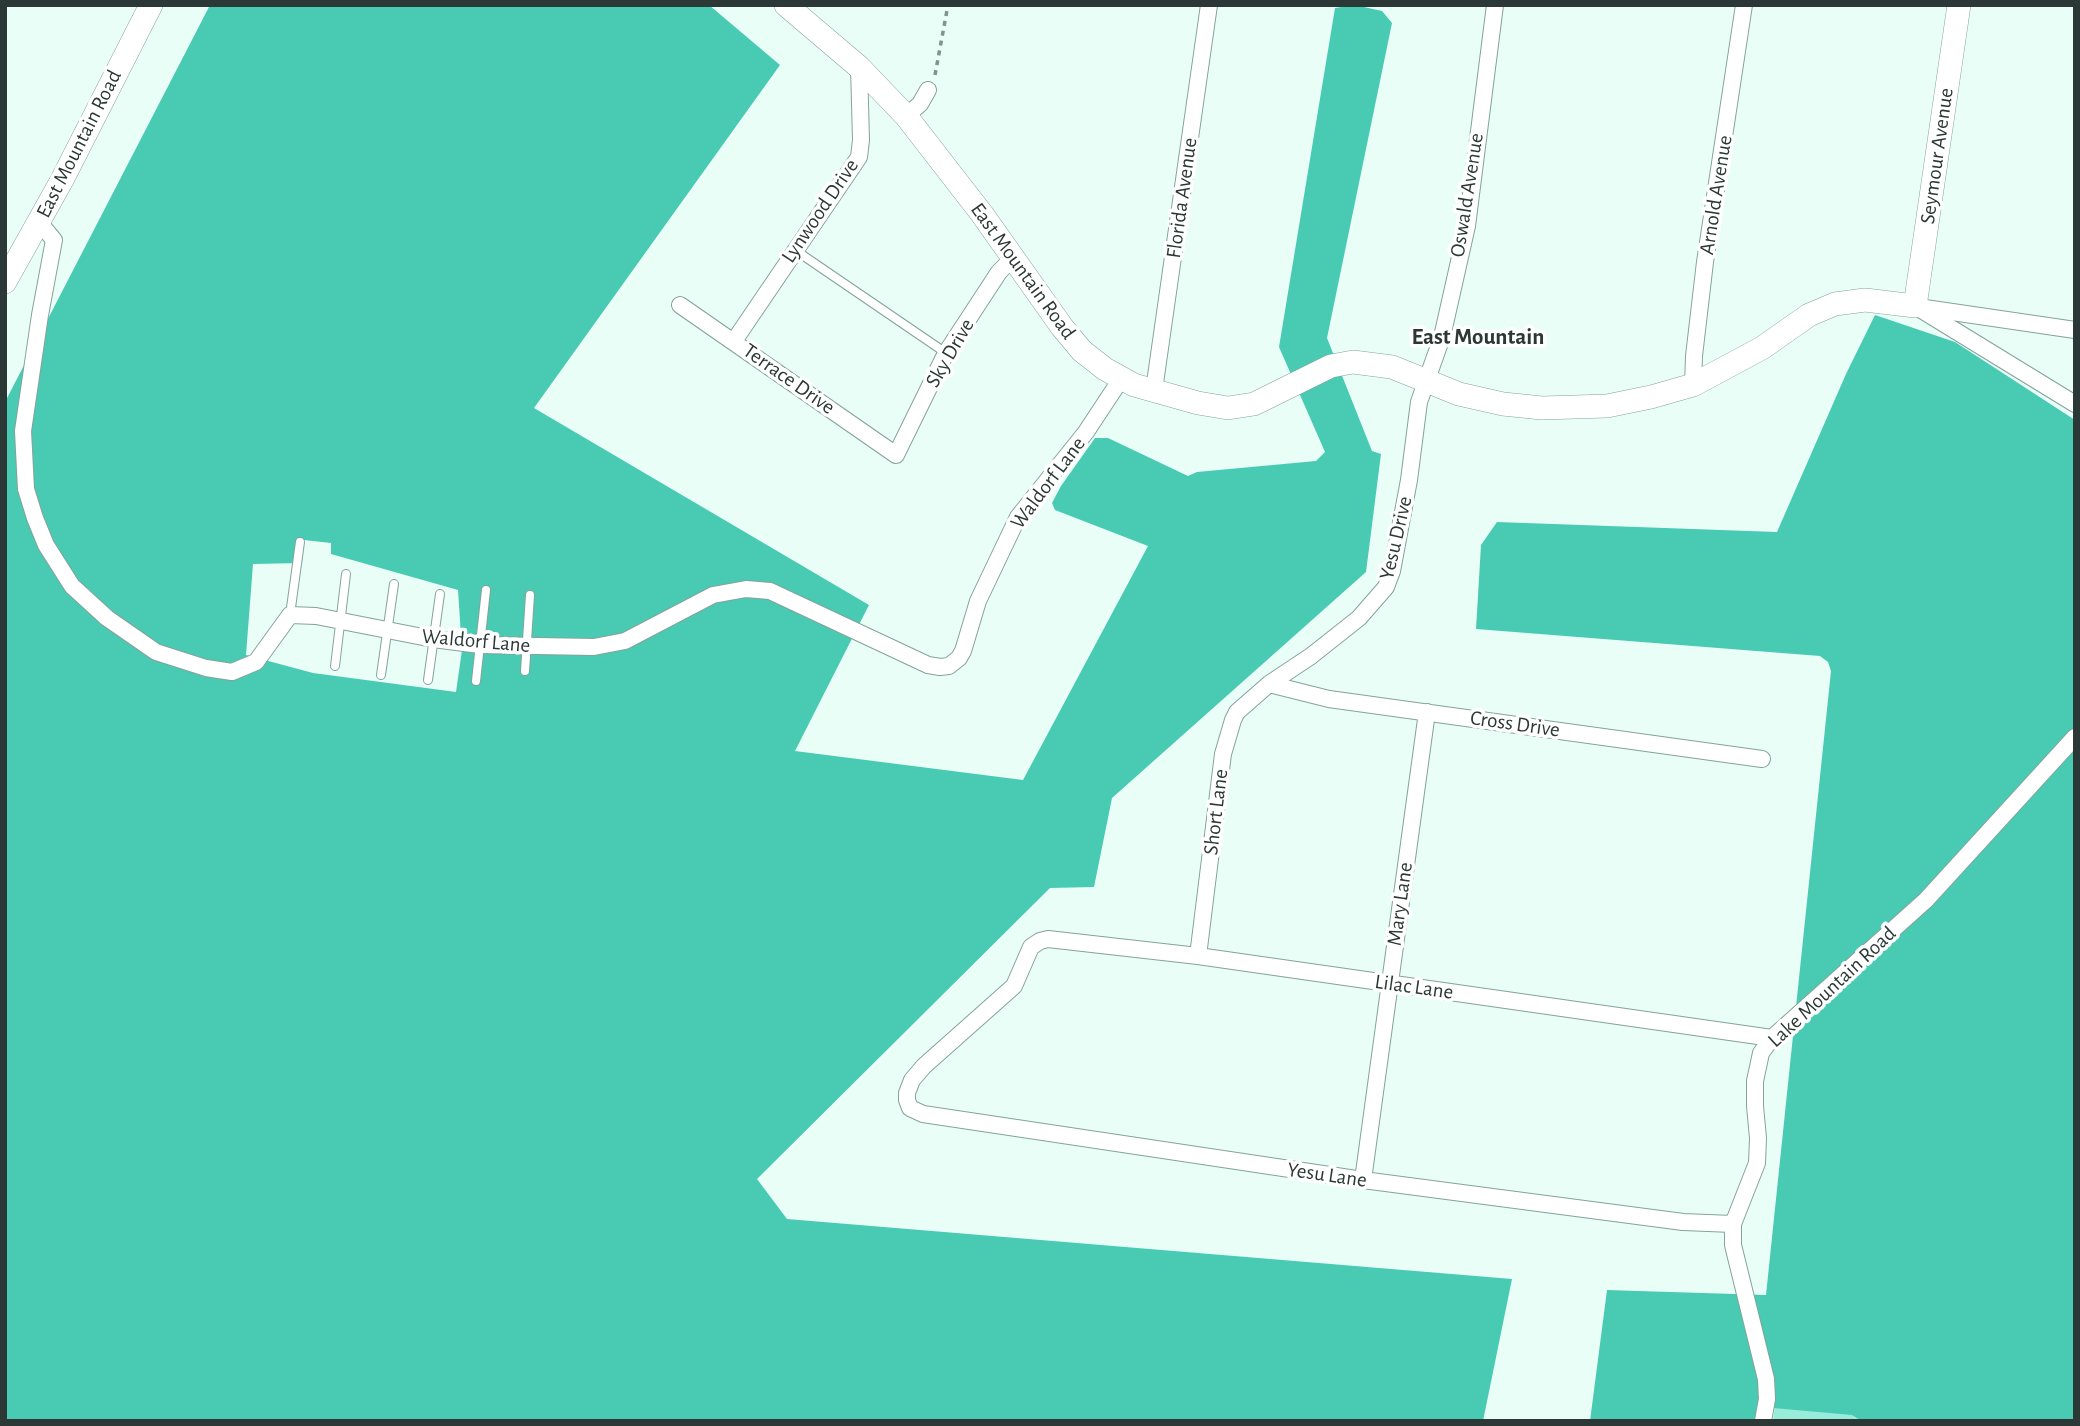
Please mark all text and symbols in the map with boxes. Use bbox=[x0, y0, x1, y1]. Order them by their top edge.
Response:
street label: East Mountain Road bbox=[31, 66, 127, 222]
street label: Seymour Avenue bbox=[1915, 86, 1959, 226]
street label: Oswald Avenue bbox=[1445, 131, 1489, 259]
street label: Arnold Avenue bbox=[1694, 133, 1738, 257]
street label: Florida Avenue bbox=[1161, 136, 1203, 260]
street label: Lynwood Drive bbox=[776, 154, 864, 268]
street label: East Mountain Road bbox=[965, 198, 1081, 344]
street label: Sky Drive bbox=[920, 314, 980, 392]
district label: East Mountain bbox=[1412, 323, 1544, 351]
street label: Terrace Drive bbox=[738, 338, 840, 420]
street label: Waldorf Lane bbox=[1005, 432, 1091, 534]
street label: Yesu Drive bbox=[1374, 494, 1418, 582]
street label: Waldorf Lane bbox=[421, 624, 531, 658]
street label: Cross Drive bbox=[1469, 705, 1561, 743]
street label: Short Lane bbox=[1198, 768, 1234, 856]
street label: Mary Lane bbox=[1382, 861, 1418, 947]
street label: Lake Mountain Road bbox=[1763, 921, 1901, 1053]
street label: Lilac Lane bbox=[1373, 969, 1455, 1005]
street label: Yesu Lane bbox=[1286, 1157, 1368, 1193]

